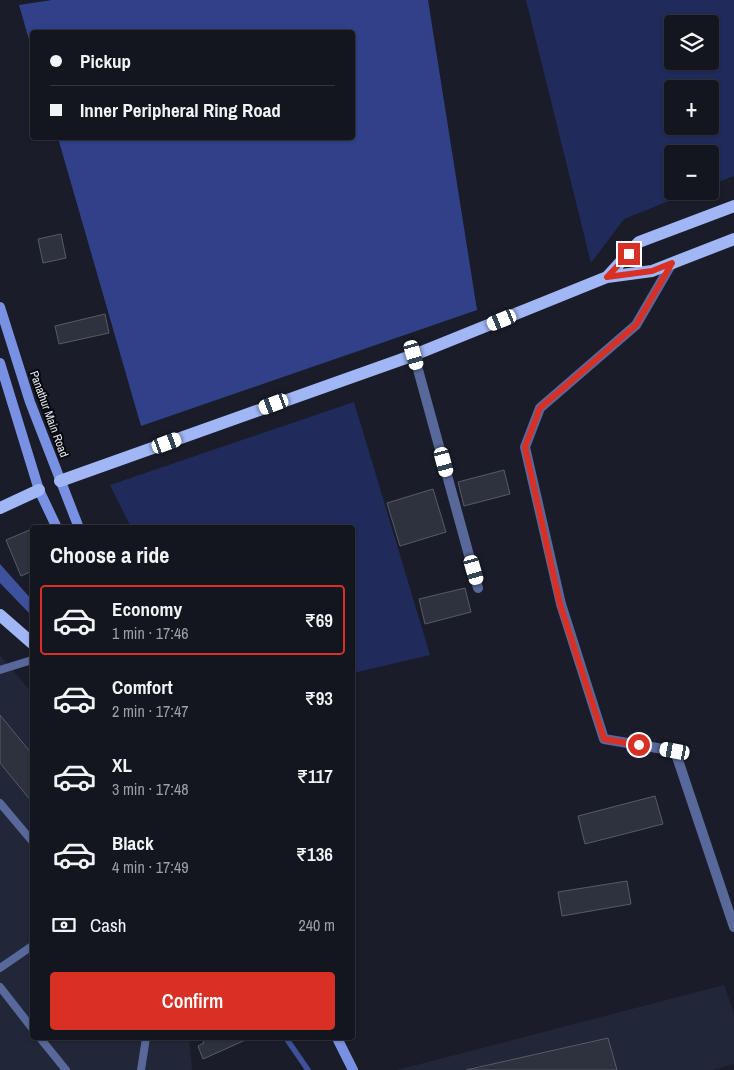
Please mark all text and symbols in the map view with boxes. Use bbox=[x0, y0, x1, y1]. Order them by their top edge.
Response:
map controls bbox=[664, 15, 719, 200]
button: layers bbox=[664, 15, 719, 70]
text: Pickup bbox=[80, 48, 131, 74]
button: + bbox=[664, 80, 719, 135]
text: Inner Peripheral Ring Road bbox=[80, 97, 281, 123]
button: − bbox=[664, 145, 719, 200]
route end bbox=[618, 243, 640, 265]
car bbox=[485, 307, 518, 333]
car bbox=[402, 339, 425, 371]
street label: Panathur Main Road bbox=[26, 369, 72, 459]
car bbox=[257, 392, 290, 416]
car bbox=[150, 431, 183, 455]
car bbox=[432, 446, 455, 478]
text: Choose a ride bbox=[50, 540, 169, 570]
car bbox=[462, 554, 485, 586]
text: Economy bbox=[112, 596, 182, 622]
icon: car bbox=[52, 598, 97, 643]
text: ₹69 bbox=[305, 607, 333, 633]
text: 1 min · 17:46 bbox=[112, 622, 189, 644]
text: Comfort bbox=[112, 674, 173, 700]
icon: car bbox=[52, 676, 97, 721]
text: ₹93 bbox=[305, 685, 333, 711]
text: 2 min · 17:47 bbox=[112, 700, 189, 722]
route start bbox=[628, 734, 650, 756]
car bbox=[658, 741, 691, 761]
text: XL bbox=[112, 752, 132, 778]
icon: car bbox=[52, 754, 97, 799]
text: ₹117 bbox=[297, 763, 333, 789]
text: 3 min · 17:48 bbox=[112, 778, 189, 800]
text: Black bbox=[112, 830, 154, 856]
icon: car bbox=[52, 832, 97, 877]
text: ₹136 bbox=[296, 841, 333, 867]
text: 4 min · 17:49 bbox=[112, 856, 189, 878]
icon: cash bbox=[50, 911, 78, 939]
text: Cash bbox=[90, 912, 126, 938]
text: 240 m bbox=[299, 914, 335, 936]
button: Confirm bbox=[50, 972, 335, 1030]

